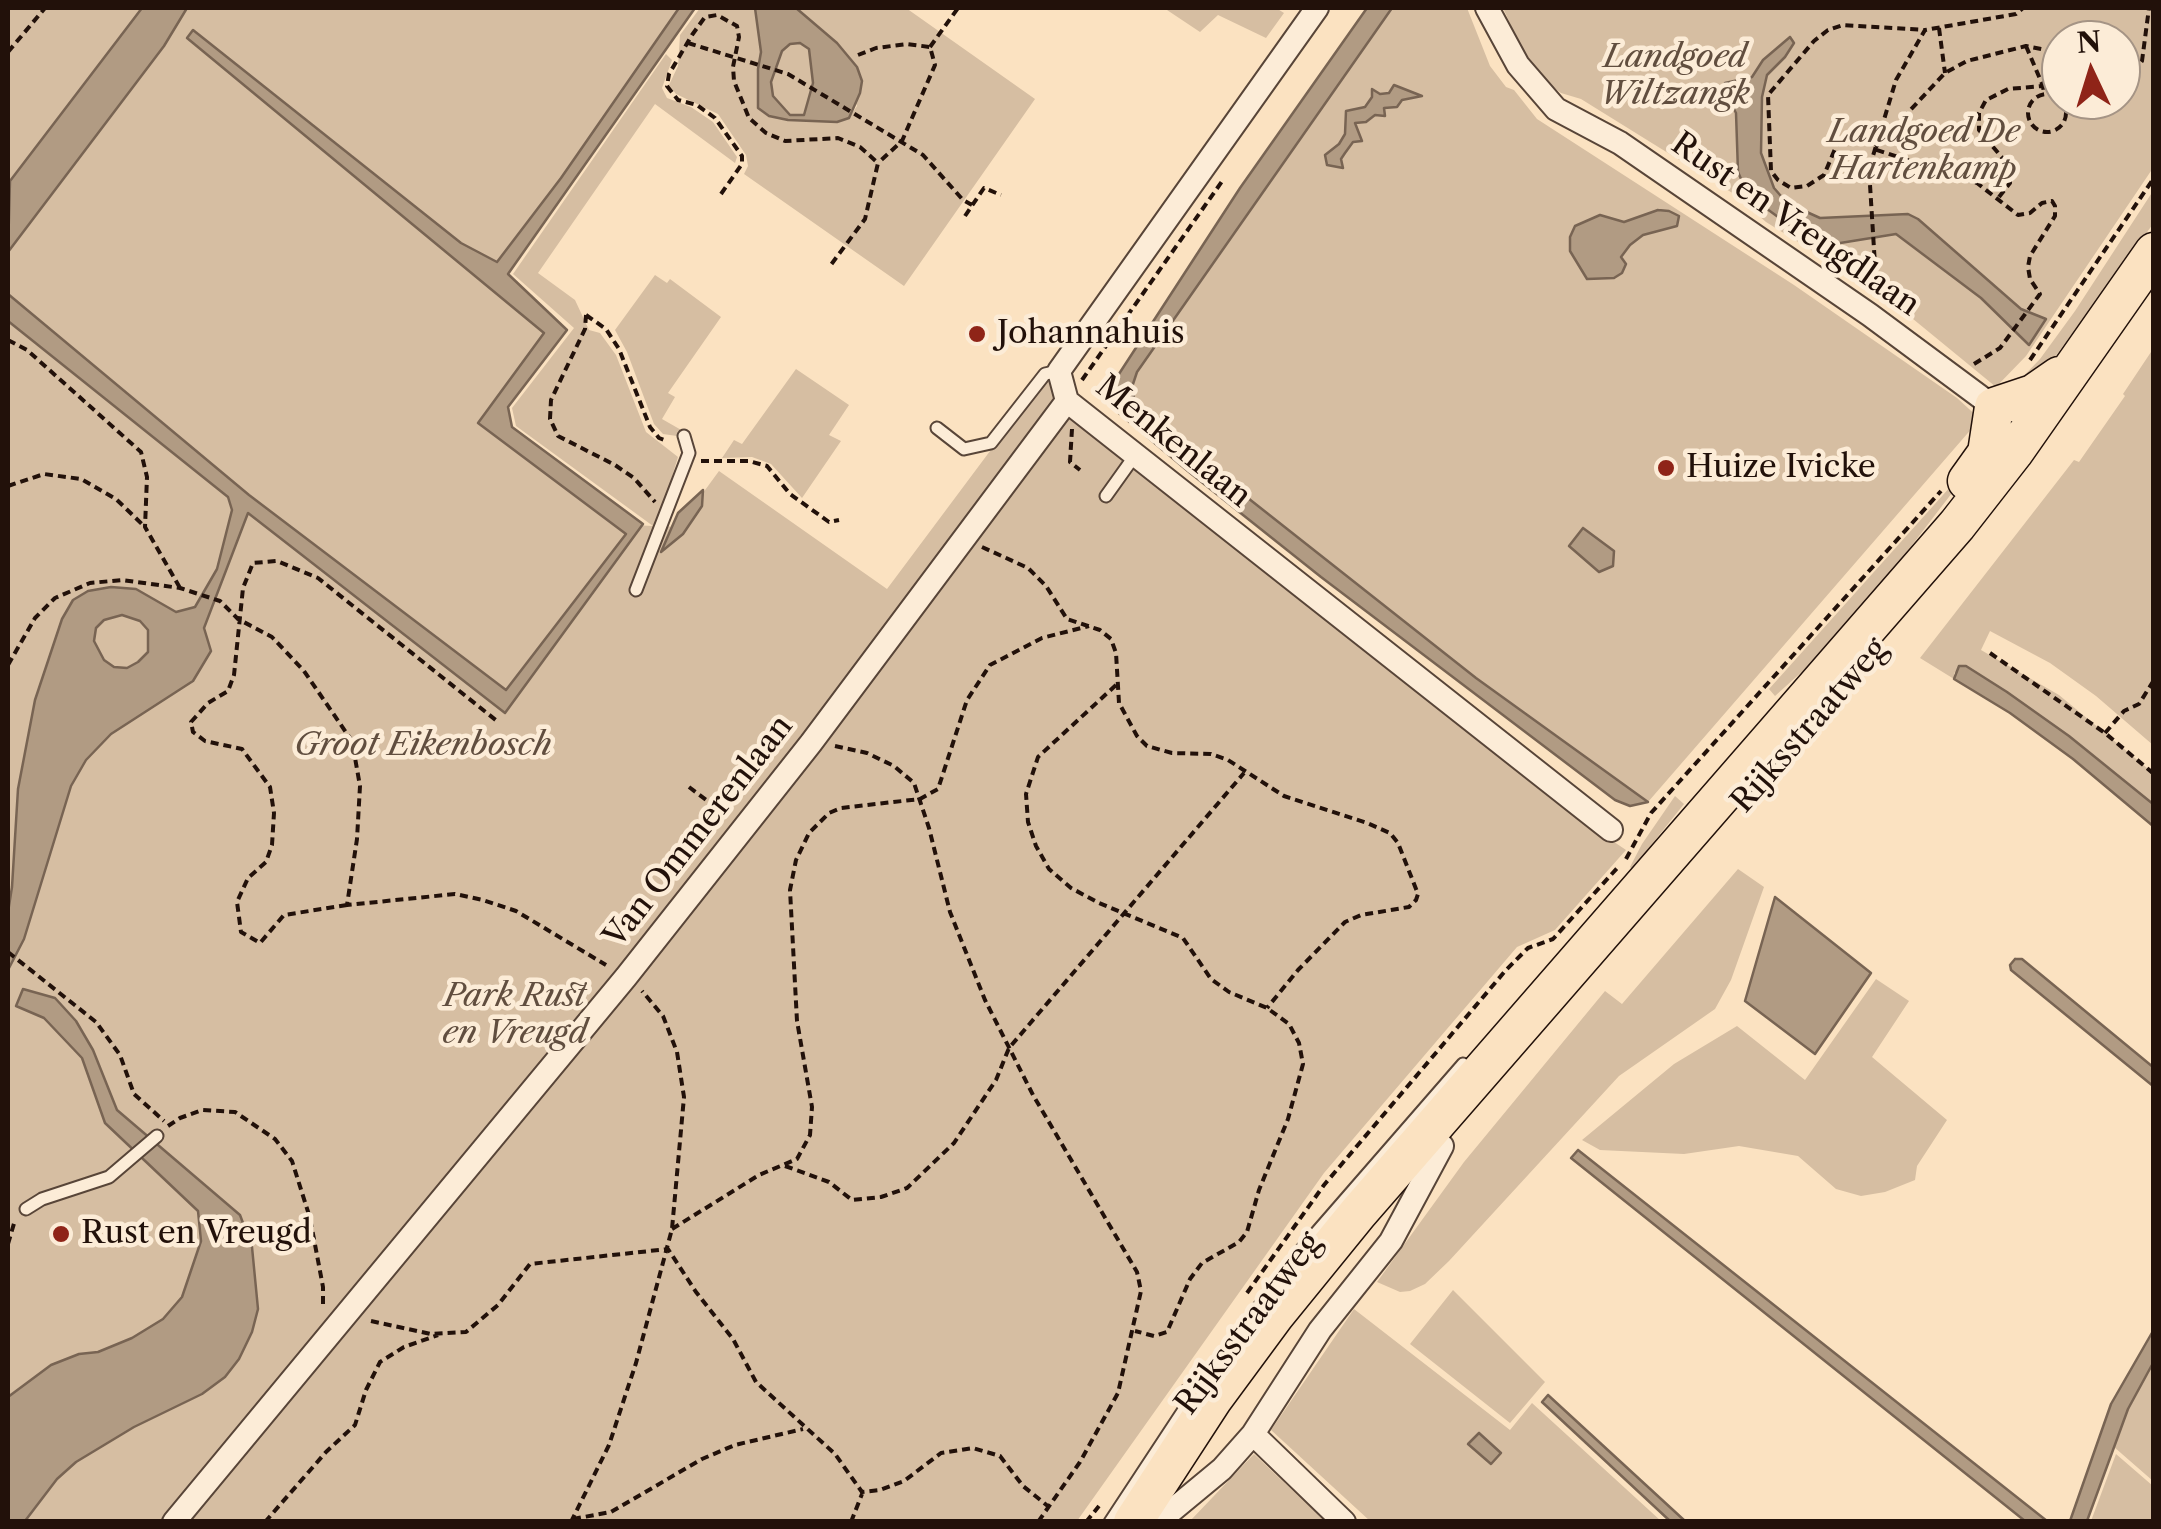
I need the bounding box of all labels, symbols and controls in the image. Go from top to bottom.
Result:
north arrow [2041,20,2141,120]
text: N [2076,24,2102,60]
park label: Landgoed Wiltzangk [1600,39,1750,114]
park label: Landgoed De Hartenkamp [1828,114,2020,189]
street label: Rust en Vreugdlaan [1664,125,1926,325]
place label: Johannahuis [997,315,1185,353]
marker: Johannahuis [966,323,988,345]
street label: Menkenlaan [1088,368,1258,516]
place label: Huize Ivicke [1686,449,1876,487]
marker: Huize Ivicke [1655,457,1677,479]
street label: Rijksstraatweg [1724,631,1896,821]
street label: Van Ommerenlaan [596,708,802,956]
park label: Groot Eikenbosch [294,727,552,765]
park label: Park Rust en Vreugd [442,978,588,1053]
place label: Rust en Vreugd [81,1215,312,1253]
marker: Rust en Vreugd [50,1223,72,1245]
street label: Rijksstraatweg [1168,1225,1330,1423]

